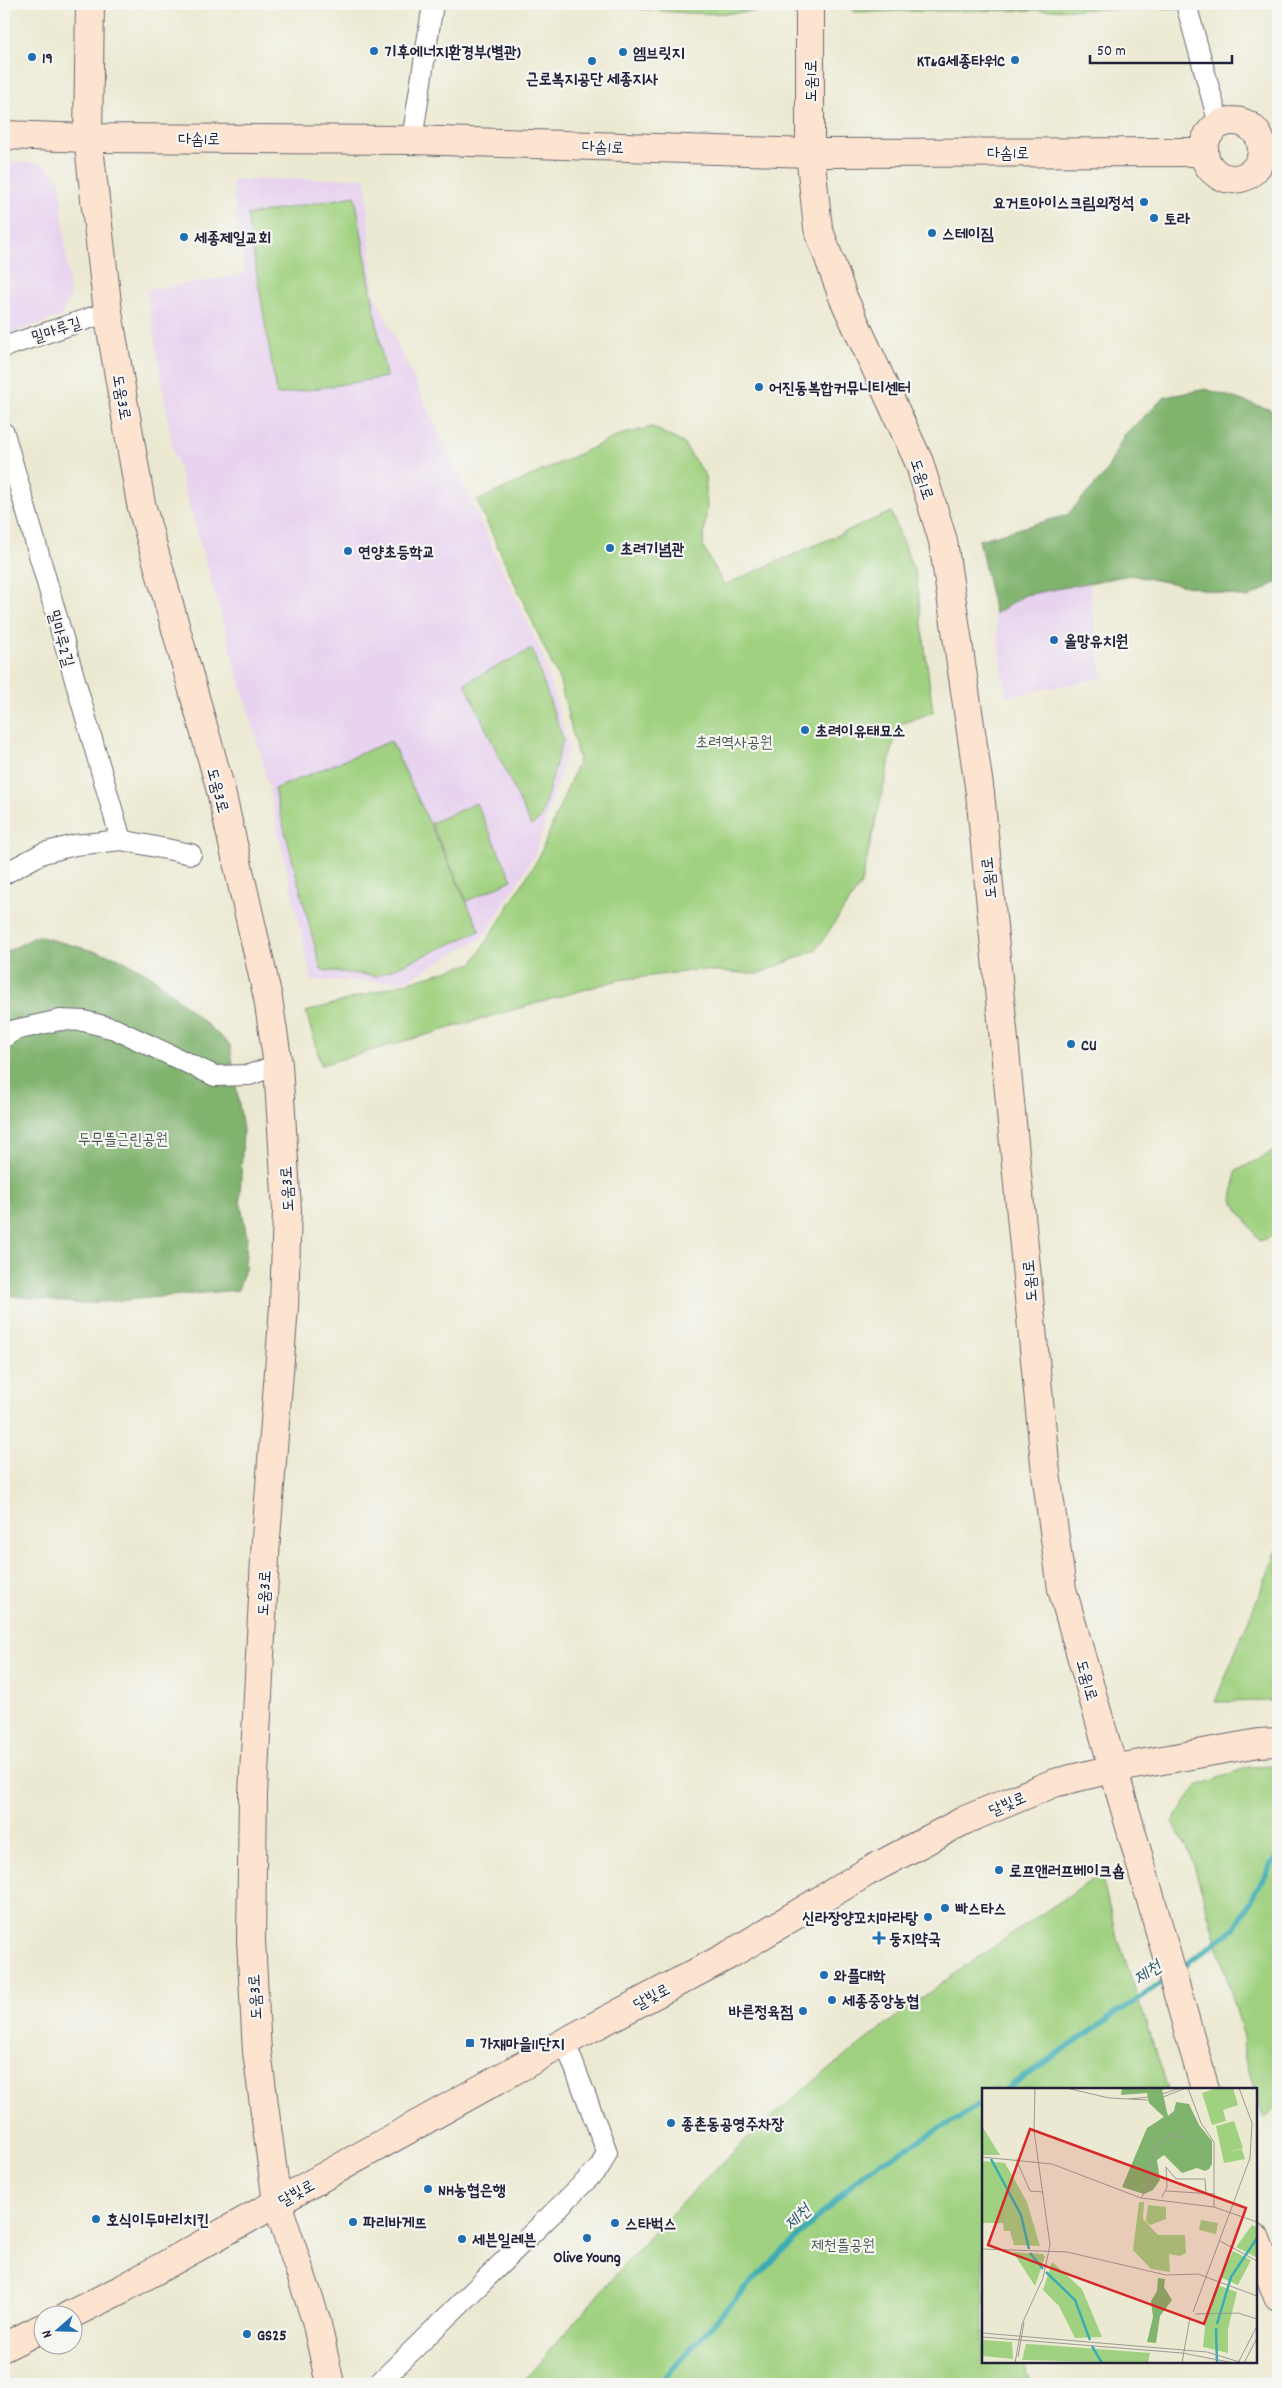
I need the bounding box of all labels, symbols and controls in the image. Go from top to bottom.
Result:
scale bar [1090,32,1232,64]
text: 50 m [1097,41,1126,63]
place label: 기후에너지환경부(별관) [384,42,521,65]
place label: 엠브릿지 [633,43,685,66]
marker: 기후에너지환경부(별관) [368,45,380,57]
marker: 엠브릿지 [617,46,629,58]
place label: 19 [42,48,53,71]
marker: 19 [26,51,38,63]
place label: KT&G세종타워C [917,51,1005,74]
marker: KT&G세종타워C [1009,54,1021,66]
marker: 근로복지공단 세종지사 [586,55,598,67]
street label: 도움1로 [801,60,824,102]
place label: 근로복지공단 세종지사 [526,69,658,92]
street label: 다솜1로 [178,129,220,152]
street label: 다솜1로 [581,136,624,161]
street label: 다솜1로 [987,143,1029,166]
place label: 요거트아이스크림의정석 [992,193,1134,216]
marker: 요거트아이스크림의정석 [1138,196,1150,208]
place label: 토라 [1164,209,1191,232]
marker: 토라 [1148,212,1160,224]
place label: 스테이짐 [942,224,994,247]
marker: 스테이짐 [926,227,938,239]
place label: 세종제일교회 [194,228,271,251]
marker: 세종제일교회 [178,231,190,243]
street label: 밀마루길 [29,312,85,350]
street label: 도움3로 [105,373,136,422]
place label: 어진동복합커뮤니티센터 [769,378,911,401]
marker: 어진동복합커뮤니티센터 [753,381,765,393]
street label: 도움1로 [903,456,938,503]
place label: 초려기념관 [620,539,685,562]
place label: 연양초등학교 [358,542,435,565]
marker: 초려기념관 [604,542,616,554]
marker: 연양초등학교 [342,545,354,557]
street label: 밀마루2길 [40,607,79,670]
place label: 올망유치원 [1064,631,1129,654]
marker: 올망유치원 [1048,634,1060,646]
place label: 초려이유태묘소 [815,721,905,744]
marker: 초려이유태묘소 [799,724,811,736]
park label: 초려역사공원 [695,732,773,755]
street label: 도움3로 [200,766,234,816]
street label: 도움1로 [977,856,1004,900]
place label: CU [1081,1035,1097,1058]
marker: CU [1065,1038,1077,1050]
park label: 두무뜰근린공원 [78,1129,168,1152]
street label: 도움3로 [276,1165,301,1212]
street label: 도움1로 [1018,1259,1045,1303]
street label: 도움3로 [253,1570,278,1617]
street label: 도움1로 [1069,1657,1102,1704]
street label: 달빛로 [986,1787,1030,1823]
place label: 로프앤러프베이크숍 [1009,1861,1125,1884]
marker: 로프앤러프베이크숍 [993,1864,1005,1876]
place label: 빠스타스 [955,1899,1007,1922]
marker: 빠스타스 [939,1902,951,1914]
place label: 신라장양꼬치마라탕 [802,1908,918,1931]
marker: 신라장양꼬치마라탕 [922,1911,934,1923]
place label: 둥지약국 [889,1929,941,1952]
marker: 둥지약국 [873,1932,885,1944]
water label: 제천 [1129,1955,1169,1993]
place label: 와플대학 [833,1966,886,1989]
marker: 와플대학 [818,1969,830,1981]
street label: 도움3로 [244,1973,269,2020]
street label: 달빛로 [630,1979,675,2017]
place label: 세종중앙농협 [842,1991,919,2014]
marker: 세종중앙농협 [826,1994,838,2006]
place label: 바른정육점 [729,2002,793,2025]
marker: 바른정육점 [797,2005,809,2017]
place label: 가재마을11단지 [480,2034,564,2057]
marker: 가재마을11단지 [464,2037,476,2049]
inset map [982,2088,1257,2363]
place label: 종촌동공영주차장 [681,2114,784,2137]
marker: 종촌동공영주차장 [665,2117,677,2129]
street label: 달빛로 [275,2175,320,2214]
place label: NH농협은행 [438,2180,506,2203]
marker: NH농협은행 [422,2183,434,2195]
water label: 제천 [780,2199,819,2238]
place label: 호식이두마리치킨 [106,2210,209,2233]
marker: 호식이두마리치킨 [90,2213,102,2225]
place label: 파리바게뜨 [363,2213,427,2236]
place label: 스타벅스 [625,2214,677,2237]
marker: 파리바게뜨 [347,2216,359,2228]
marker: 스타벅스 [609,2217,621,2229]
place label: 세븐일레븐 [472,2230,537,2253]
marker: Olive Young [581,2232,593,2244]
marker: 세븐일레븐 [456,2233,468,2245]
park label: 제천뜰공원 [811,2235,875,2258]
place label: Olive Young [553,2247,621,2270]
north arrow [32,2306,82,2356]
place label: GS25 [257,2325,287,2348]
text: N [37,2327,58,2340]
marker: GS25 [241,2328,253,2340]

